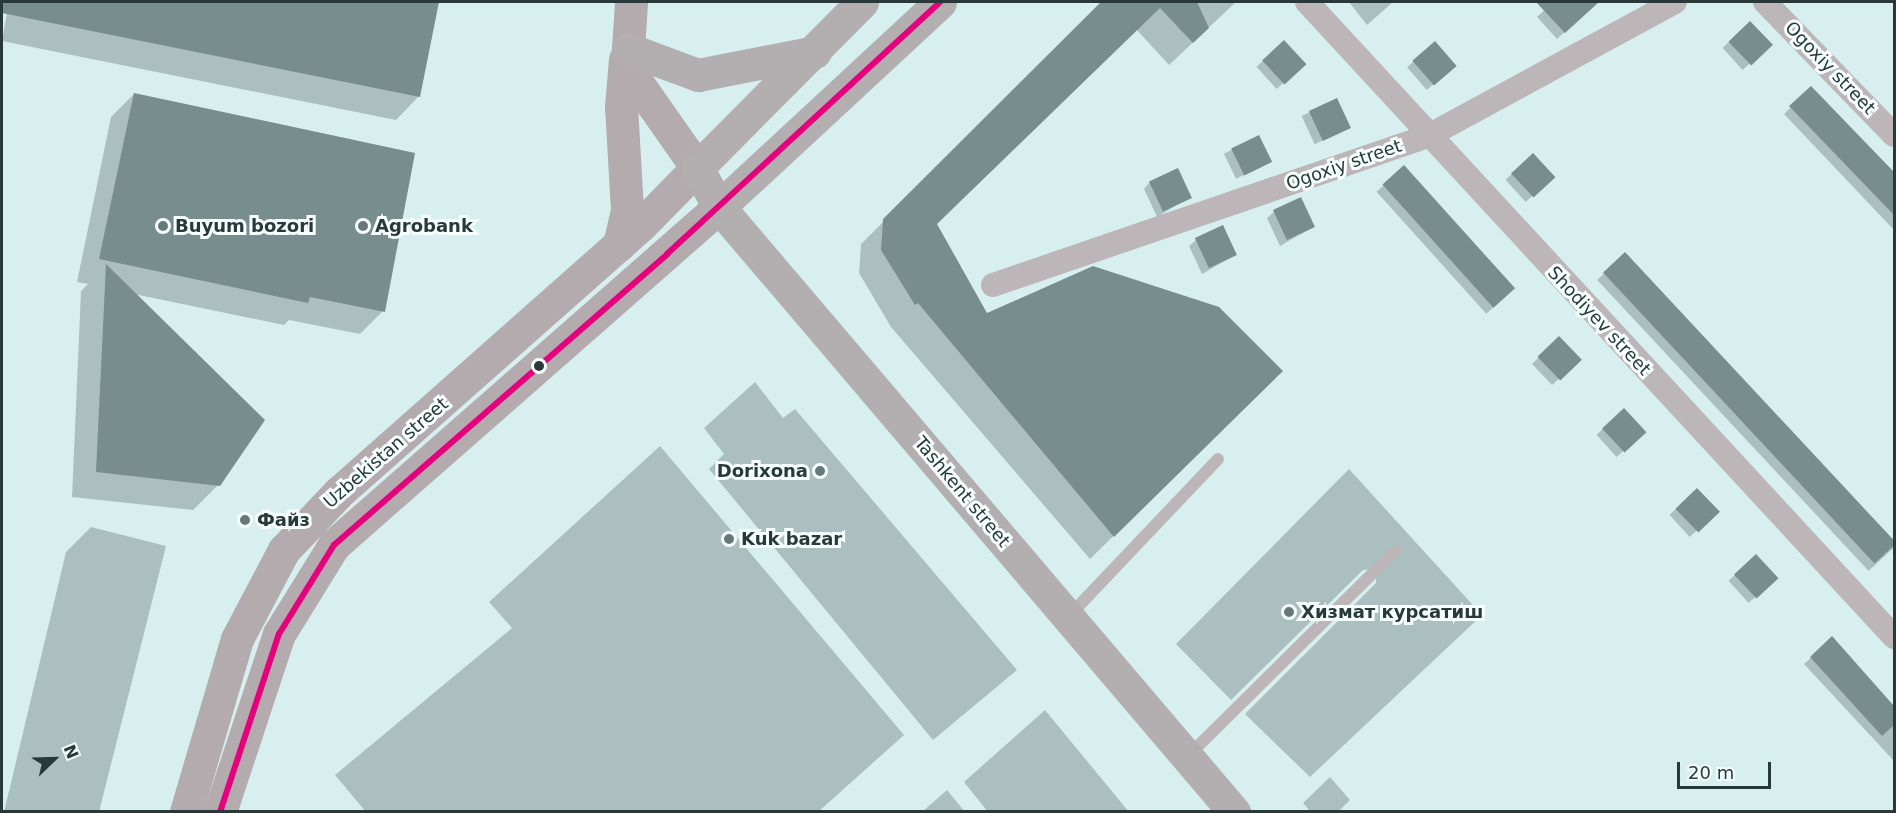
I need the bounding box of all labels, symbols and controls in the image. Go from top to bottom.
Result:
street label: Ogoxiy street [1780,17,1880,119]
street label: Ogoxiy street [1283,135,1405,195]
place label: Buyum bozori [175,215,314,237]
place label: Agrobank [375,215,473,237]
marker: Buyum bozori [156,219,170,233]
marker: Agrobank [356,219,370,233]
street label: Shodiyev street [1543,262,1655,380]
unlabelled marker [533,360,545,372]
street label: Uzbekistan street [319,393,453,513]
street label: Tashkent street [910,432,1014,552]
place label: Dorixona [717,460,808,482]
marker: Dorixona [813,464,827,478]
place label: Файз [257,509,310,531]
marker: Файз [238,513,252,527]
place label: Kuk bazar [741,528,842,550]
marker: Kuk bazar [722,532,736,546]
place label: Хизмат курсатиш [1301,601,1483,623]
marker: Хизмат курсатиш [1282,605,1296,619]
north arrow [24,729,84,789]
text: N [60,742,82,762]
scale bar [1680,750,1774,788]
text: 20 m [1688,762,1734,783]

